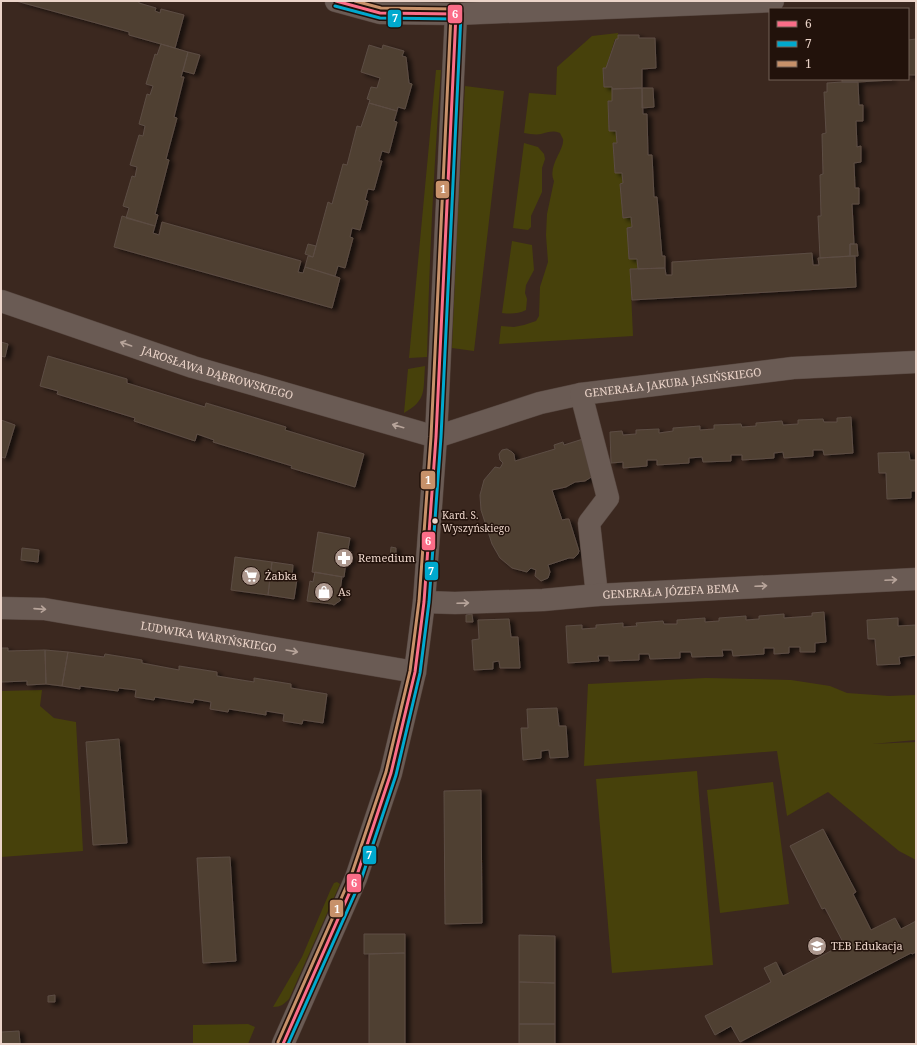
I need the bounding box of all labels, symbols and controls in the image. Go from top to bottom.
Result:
line badge: 6 [447,4,463,24]
text: 6 [452,6,458,21]
legend [769,8,909,80]
line badge: 7 [387,9,402,28]
text: 7 [392,10,398,25]
text: 6 [805,15,812,32]
text: 7 [805,35,812,52]
text: 1 [805,55,812,72]
line badge: 1 [435,180,450,199]
text: 1 [440,181,446,196]
one-way arrow [120,340,133,347]
street label: JAROSŁAWA DĄBROWSKIEGO [139,342,295,403]
street label: GENERAŁA JAKUBA JASIŃSKIEGO [584,364,762,401]
one-way arrow [392,422,405,429]
line badge: 1 [420,470,436,490]
text: 1 [425,472,431,487]
place label: Kard. S. Wyszyńskiego [442,508,510,535]
marker: Kard. S. Wyszyńskiego [430,516,440,526]
line badge: 6 [421,531,436,551]
text: 6 [425,533,431,548]
pharmacy icon: Remedium [333,547,355,569]
place label: Remedium [358,550,416,565]
line badge: 7 [424,561,439,581]
text: 7 [428,563,434,578]
supermarket icon: Żabka [240,565,262,587]
place label: Żabka [265,568,297,583]
one-way arrow [884,576,897,584]
street label: GENERAŁA JÓZEFA BEMA [602,580,739,602]
shop icon: As [313,581,335,603]
one-way arrow [754,583,767,590]
place label: As [338,584,351,599]
one-way arrow [456,599,469,606]
one-way arrow [33,605,46,612]
street label: LUDWIKA WARYŃSKIEGO [140,618,278,655]
one-way arrow [286,647,299,655]
line badge: 7 [362,845,377,865]
text: 7 [366,847,372,862]
line badge: 6 [346,873,362,893]
text: 6 [351,875,357,890]
line badge: 1 [329,899,344,918]
text: 1 [334,901,340,916]
school or university icon: TEB Edukacja [806,935,828,957]
place label: TEB Edukacja [831,938,903,953]

